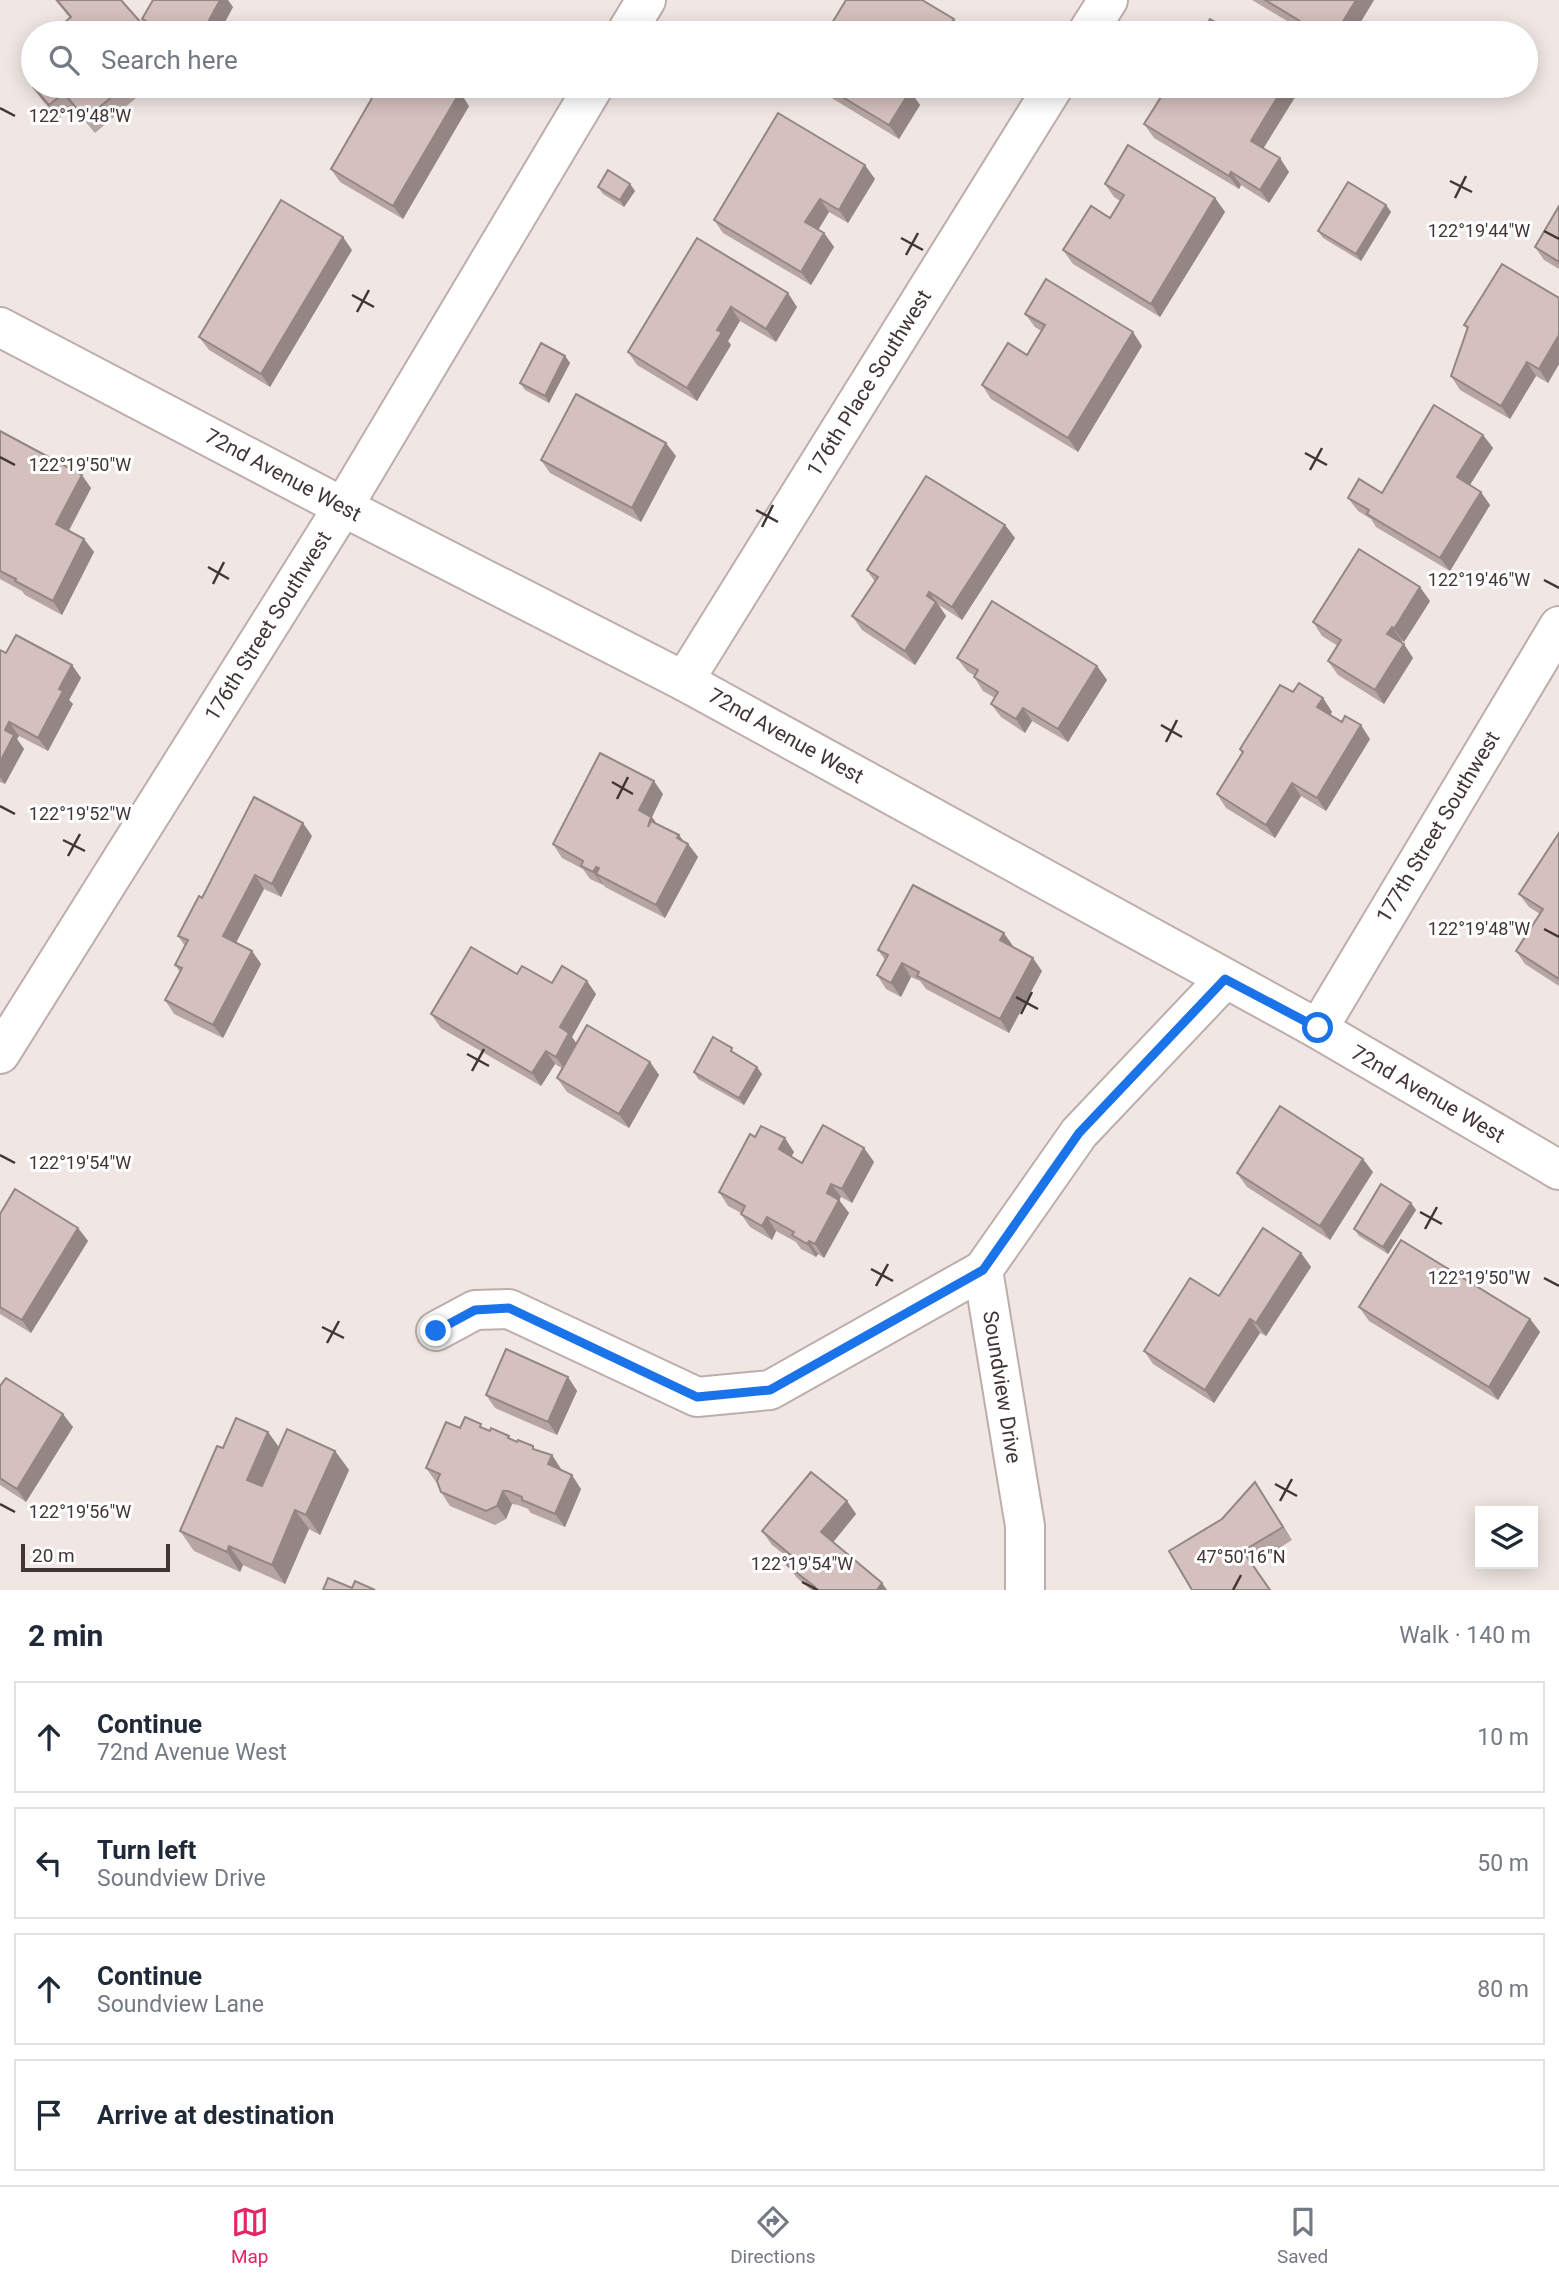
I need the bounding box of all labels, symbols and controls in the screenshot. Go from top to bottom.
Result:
search box [21,21,1538,98]
icon: search [45,41,83,79]
text: Search here [101,45,238,75]
text: 122°19'48"W [29,105,131,126]
text: 122°19'44"W [1428,220,1530,241]
street label: 176th Place Southwest [802,285,936,481]
street label: 72nd Avenue West [201,424,365,526]
text: 122°19'50"W [29,454,131,475]
street label: 176th Street Southwest [200,527,336,725]
text: 122°19'46"W [1428,569,1530,590]
street label: 72nd Avenue West [704,683,868,789]
street label: 177th Street Southwest [1371,727,1505,927]
text: 122°19'52"W [29,803,131,824]
text: 122°19'48"W [1428,918,1530,939]
route start [1302,1012,1333,1043]
street label: 72nd Avenue West [1347,1040,1509,1148]
text: 122°19'54"W [29,1152,131,1173]
text: 122°19'50"W [1428,1267,1530,1288]
street label: Soundview Drive [978,1309,1026,1465]
route end [420,1315,451,1346]
text: 122°19'56"W [29,1501,131,1522]
map controls [1475,1506,1538,1569]
button: layers [1475,1506,1538,1569]
scale bar [21,1541,170,1573]
text: 20 m [32,1544,75,1567]
text: 47°50'16"N [1196,1546,1286,1567]
text: 122°19'54"W [751,1553,853,1574]
text: 2 min [28,1618,103,1653]
text: Walk · 140 m [1399,1622,1531,1649]
text: Continue [97,1709,202,1739]
icon: ahead [30,1718,68,1756]
text: 10 m [1477,1724,1529,1751]
text: 72nd Avenue West [97,1739,287,1766]
text: Turn left [97,1835,196,1865]
icon: left [30,1844,68,1882]
text: 50 m [1477,1850,1529,1877]
text: Soundview Drive [97,1865,266,1892]
text: Continue [97,1961,202,1991]
icon: ahead [30,1970,68,2008]
text: 80 m [1477,1976,1529,2003]
text: Soundview Lane [97,1991,264,2018]
icon: arrive [30,2096,68,2134]
text: Arrive at destination [97,2100,334,2130]
tab: Map [231,2203,269,2268]
tab: Directions [730,2203,815,2268]
tab: Saved [1277,2203,1328,2268]

